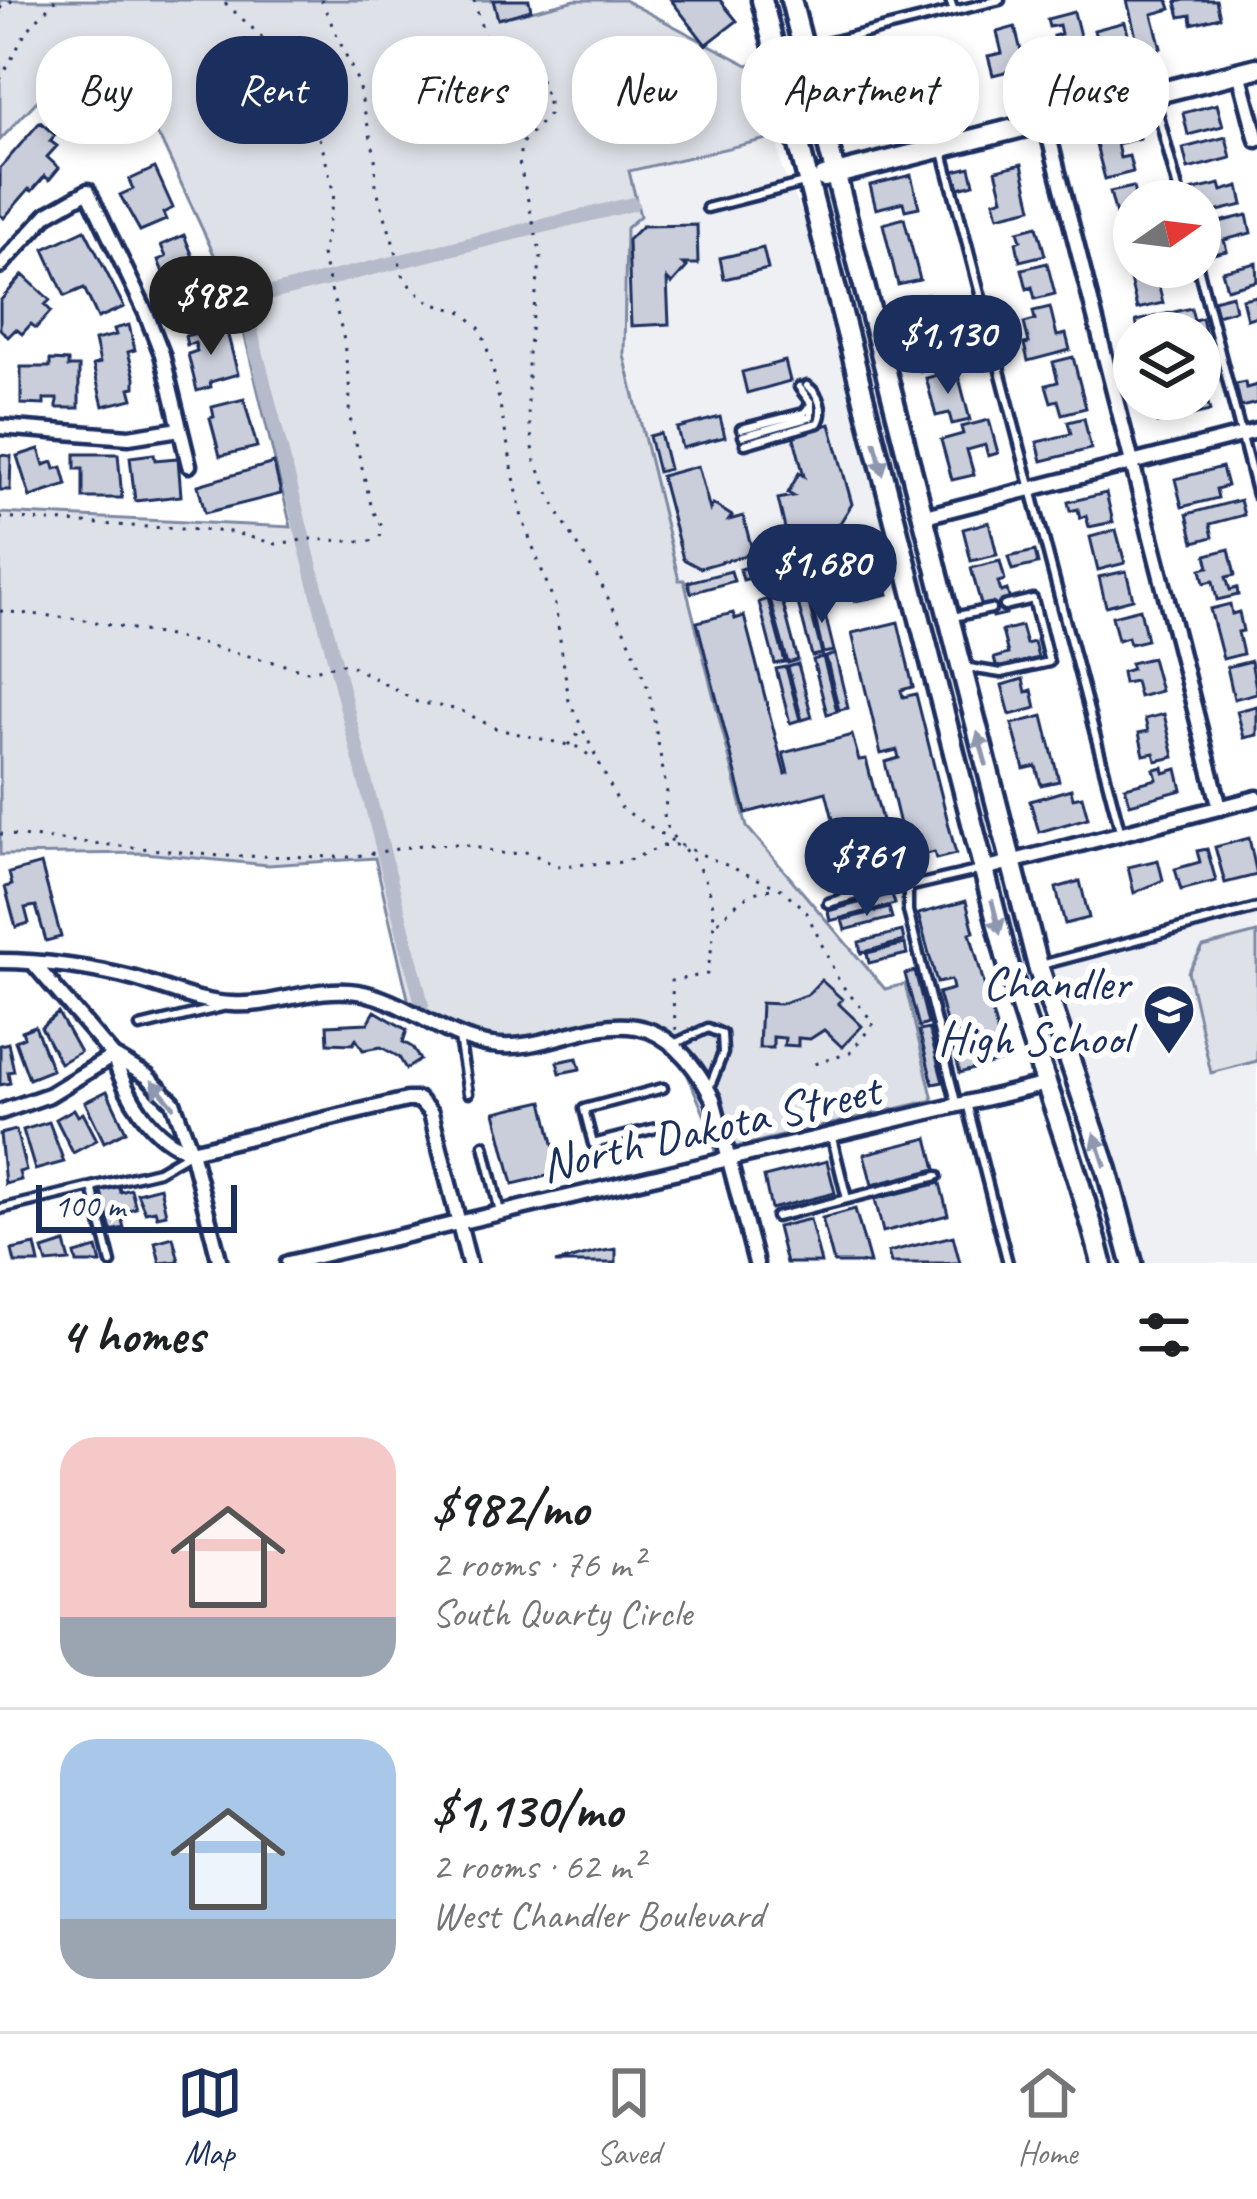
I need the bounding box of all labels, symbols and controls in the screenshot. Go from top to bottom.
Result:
chip: Buy [36,36,172,144]
chip: Rent [196,36,348,144]
chip: Filters [372,36,548,144]
chip: New [572,36,717,144]
chip: Apartment [741,36,979,144]
chip: House [1003,36,1169,144]
north arrow [1113,180,1221,288]
map controls [1113,180,1221,420]
pin: $982 [140,256,282,358]
text: $982 [176,270,246,319]
pin: $1,130 [850,295,1046,397]
text: $1,130 [900,309,996,358]
button: layers [1113,312,1221,420]
one-way arrow [870,440,889,477]
pin: $1,680 [724,524,920,626]
text: $1,680 [774,538,870,587]
one-way arrow [971,730,990,767]
pin: $761 [796,817,938,919]
text: $761 [832,831,902,880]
one-way arrow [987,899,1006,936]
place label: Chandler High School [938,953,1138,1068]
school or university icon: Chandler High School [1141,982,1197,1056]
street label: North Dakota Street [535,1058,889,1195]
one-way arrow [150,1080,176,1110]
one-way arrow [1090,1131,1109,1168]
scale bar [36,1179,237,1232]
text: 100 m [54,1185,125,1227]
icon: filters [1131,1302,1197,1368]
text: 4 homes [60,1303,204,1367]
text: $982/mo [432,1476,589,1540]
icon: home [156,1485,300,1629]
text: 2 rooms · 76 m² [432,1540,643,1589]
text: South Quarty Circle [432,1589,692,1638]
text: $1,130/mo [432,1778,622,1842]
icon: home [156,1787,300,1931]
text: 2 rooms · 62 m² [432,1842,643,1891]
text: West Chandler Boulevard [432,1891,764,1940]
tab: Map [177,2060,243,2174]
tab: Saved [596,2060,662,2174]
tab: Home [1015,2060,1081,2174]

